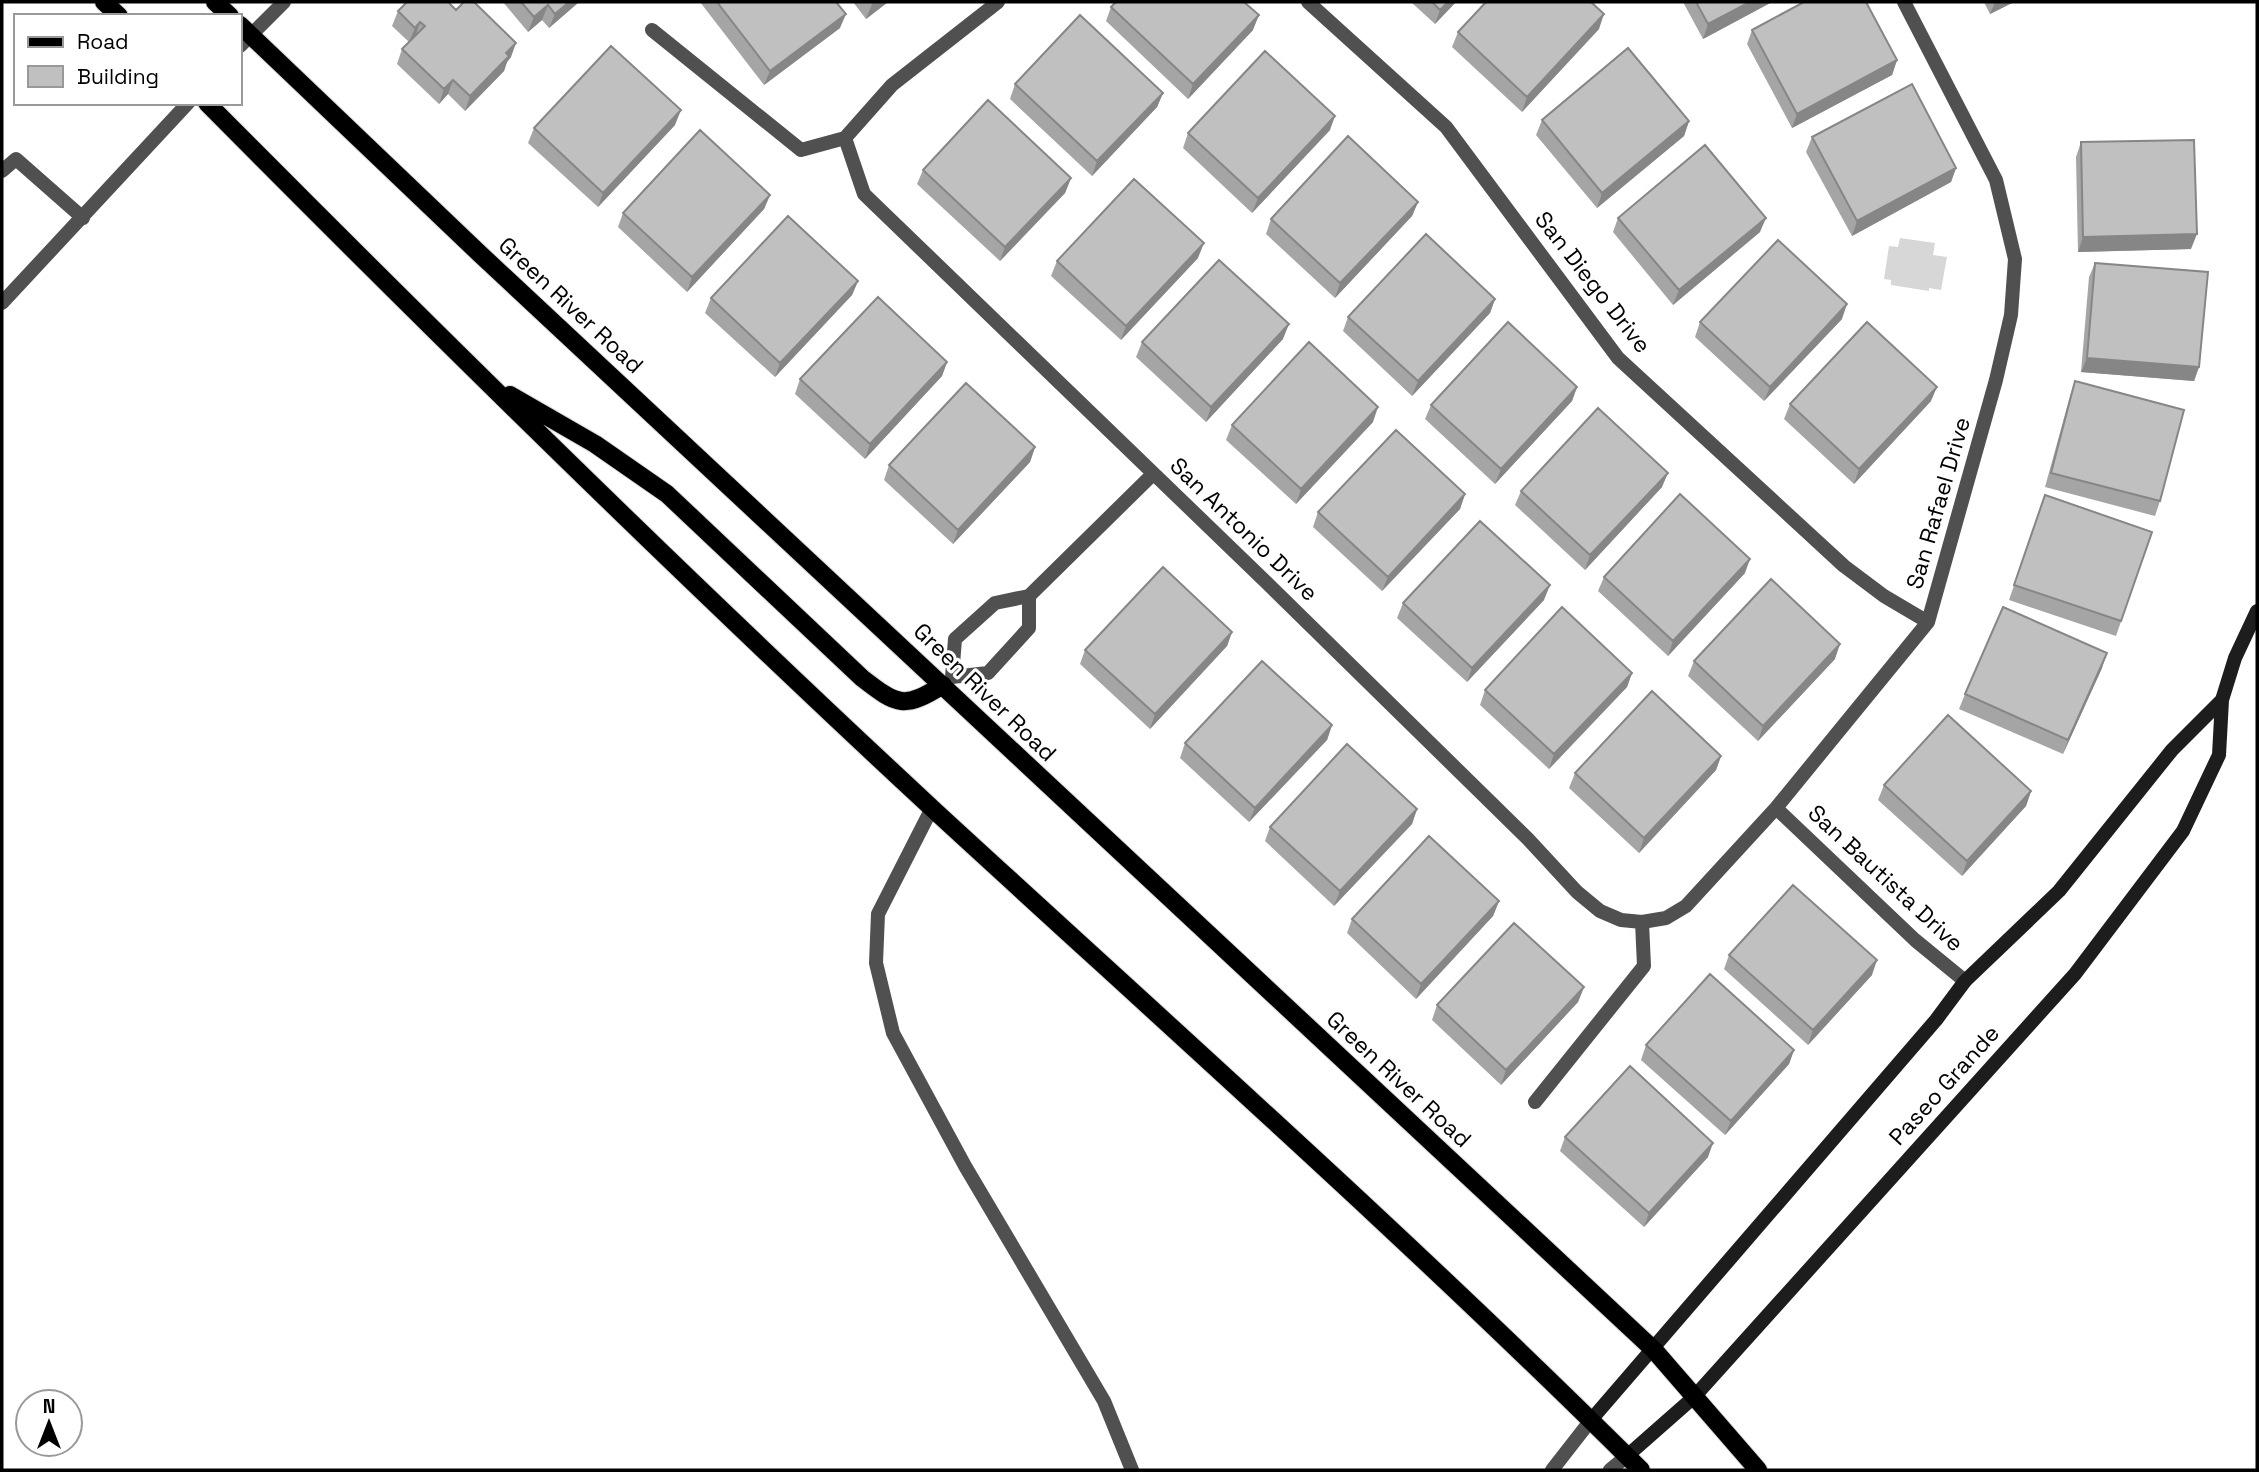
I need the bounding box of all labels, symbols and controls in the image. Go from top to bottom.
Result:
legend [14,14,242,105]
text: Road [77,28,129,55]
text: Building [77,63,159,90]
street label: San Diego Drive [1528,205,1658,359]
street label: Green River Road [492,230,650,380]
street label: San Rafael Drive [1899,414,1977,592]
street label: San Antonio Drive [1164,451,1324,607]
street label: Green River Road [907,616,1063,768]
street label: San Bautista Drive [1802,798,1970,958]
street label: Green River Road [1320,1004,1478,1154]
street label: Paseo Grande [1882,1019,2006,1151]
north arrow [14,1388,84,1458]
text: N [43,1394,55,1419]

